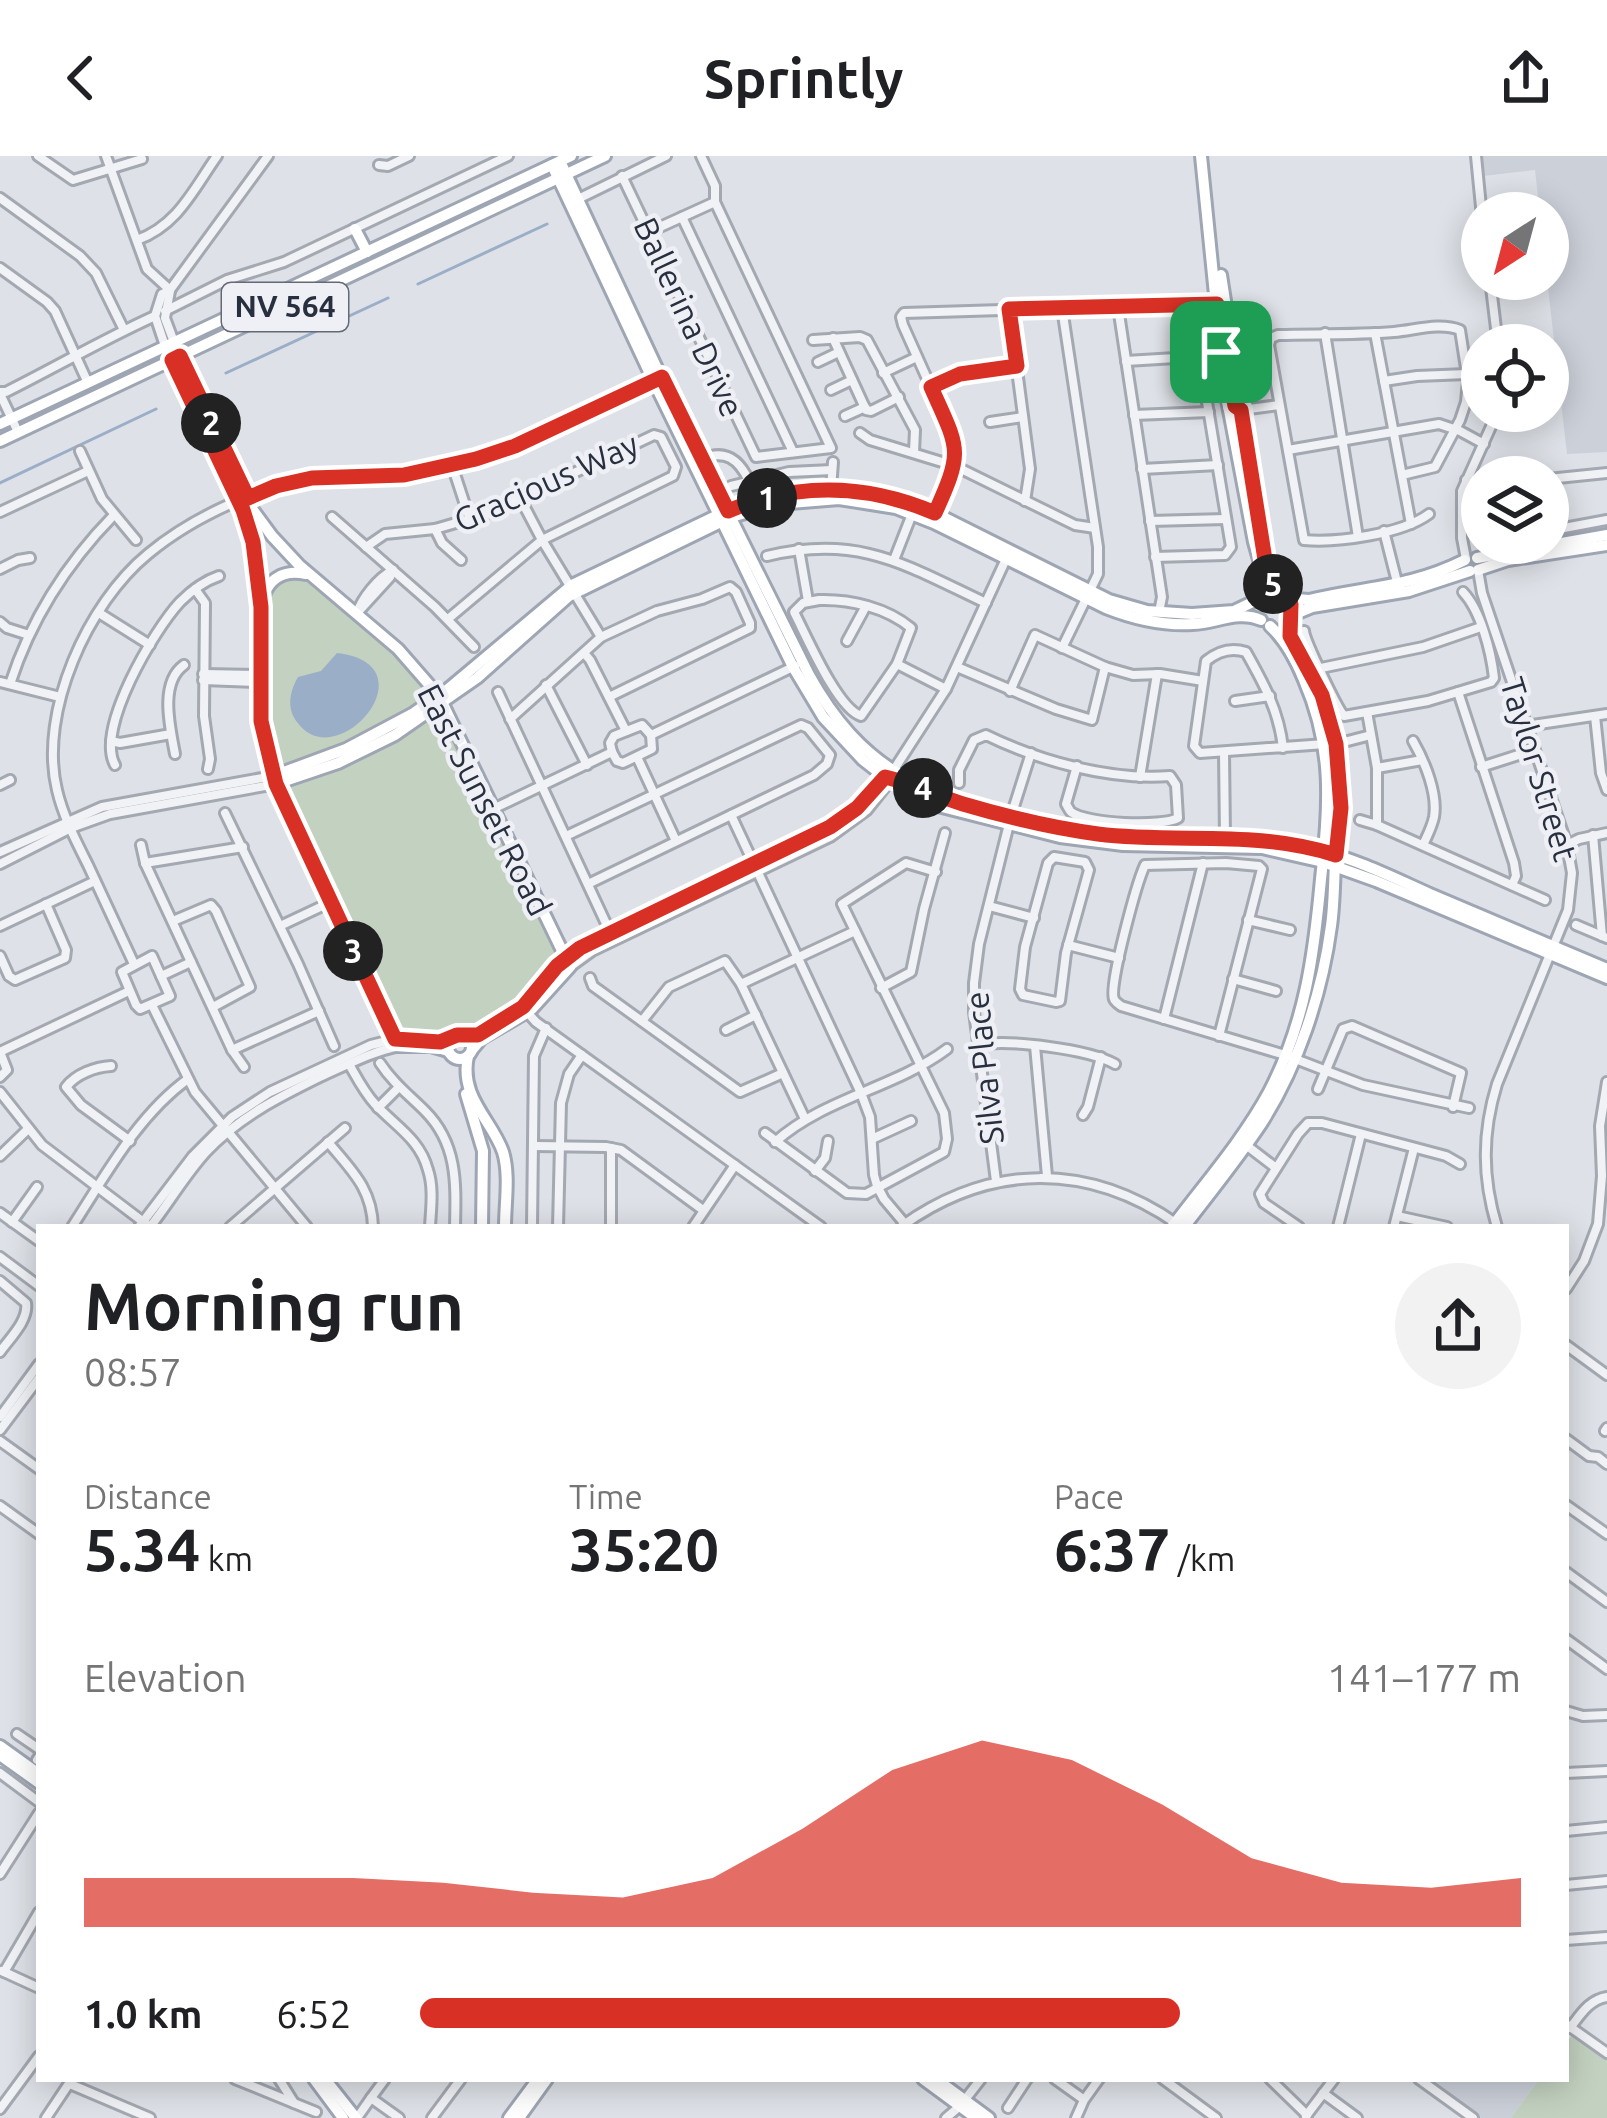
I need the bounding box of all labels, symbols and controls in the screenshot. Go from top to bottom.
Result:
icon: back [48,45,114,111]
icon: share [1493,45,1559,111]
text: Sprintly [704,48,903,108]
north arrow [1461,192,1569,300]
map controls [1461,192,1569,564]
street label: Ballerina Drive [627,211,752,422]
road number: NV 564 [222,283,348,331]
pin [1170,301,1272,403]
icon: arrive [1188,319,1254,385]
button: locate [1461,324,1569,432]
pin: 2 [181,393,241,453]
text: 2 [202,404,220,441]
street label: Gracious Way [448,424,644,539]
button: layers [1461,456,1569,564]
pin: 1 [737,468,797,528]
text: 1 [758,479,776,516]
pin: 5 [1243,554,1303,614]
text: 5 [1264,565,1282,602]
street label: Taylor Street [1494,673,1585,865]
street label: East Sunset Road [411,678,560,922]
pin: 4 [893,758,953,818]
text: 4 [914,769,932,806]
pin: 3 [323,921,383,981]
text: 3 [344,932,362,969]
street label: Silva Place [957,990,1010,1146]
button: share [1395,1263,1521,1389]
text: Morning run [84,1268,464,1342]
text: 08:57 [84,1350,182,1393]
text: Distance [84,1478,212,1515]
text: Time [569,1478,643,1515]
text: Pace [1054,1478,1124,1515]
text: 5.34 [84,1515,200,1582]
text: 35:20 [569,1515,719,1582]
text: 6:37 [1054,1515,1170,1582]
text: km [200,1540,253,1577]
text: /km [1170,1540,1235,1577]
text: Elevation [84,1656,247,1699]
text: 141–177 m [1327,1656,1521,1699]
text: 1.0 km [84,1992,202,2035]
text: 6:52 [276,1992,352,2035]

